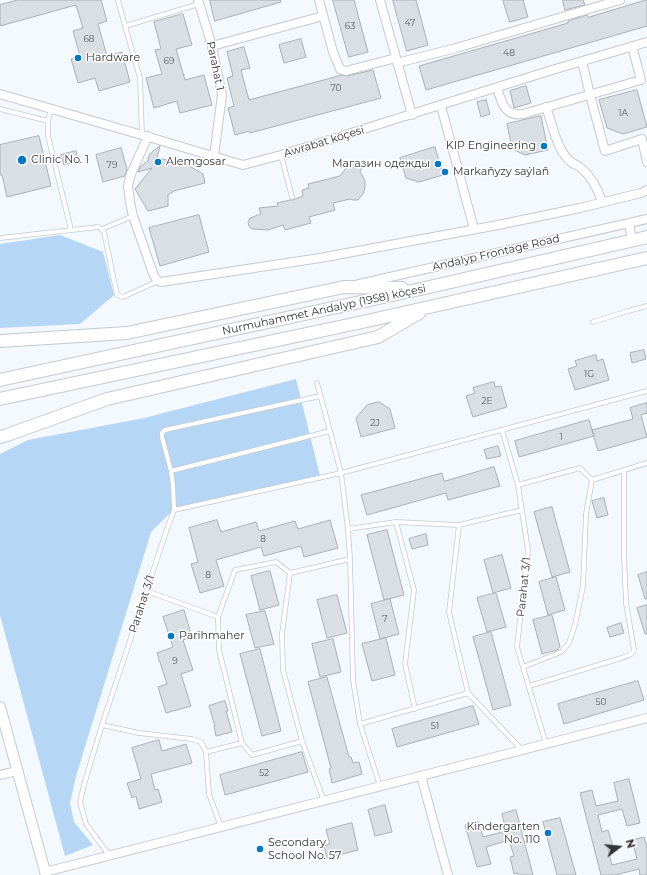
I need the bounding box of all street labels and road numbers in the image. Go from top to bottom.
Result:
street label: Parahat 1 [203,40,227,92]
street label: Awrabat köçesi [282,124,366,160]
street label: Andalyp Frontage Road [431,232,561,274]
street label: Nurmuhammet Andalyp (1958) köçesi [221,282,427,338]
street label: Parahat 3/1 [514,556,534,618]
street label: Parahat 3/1 [126,573,158,635]

